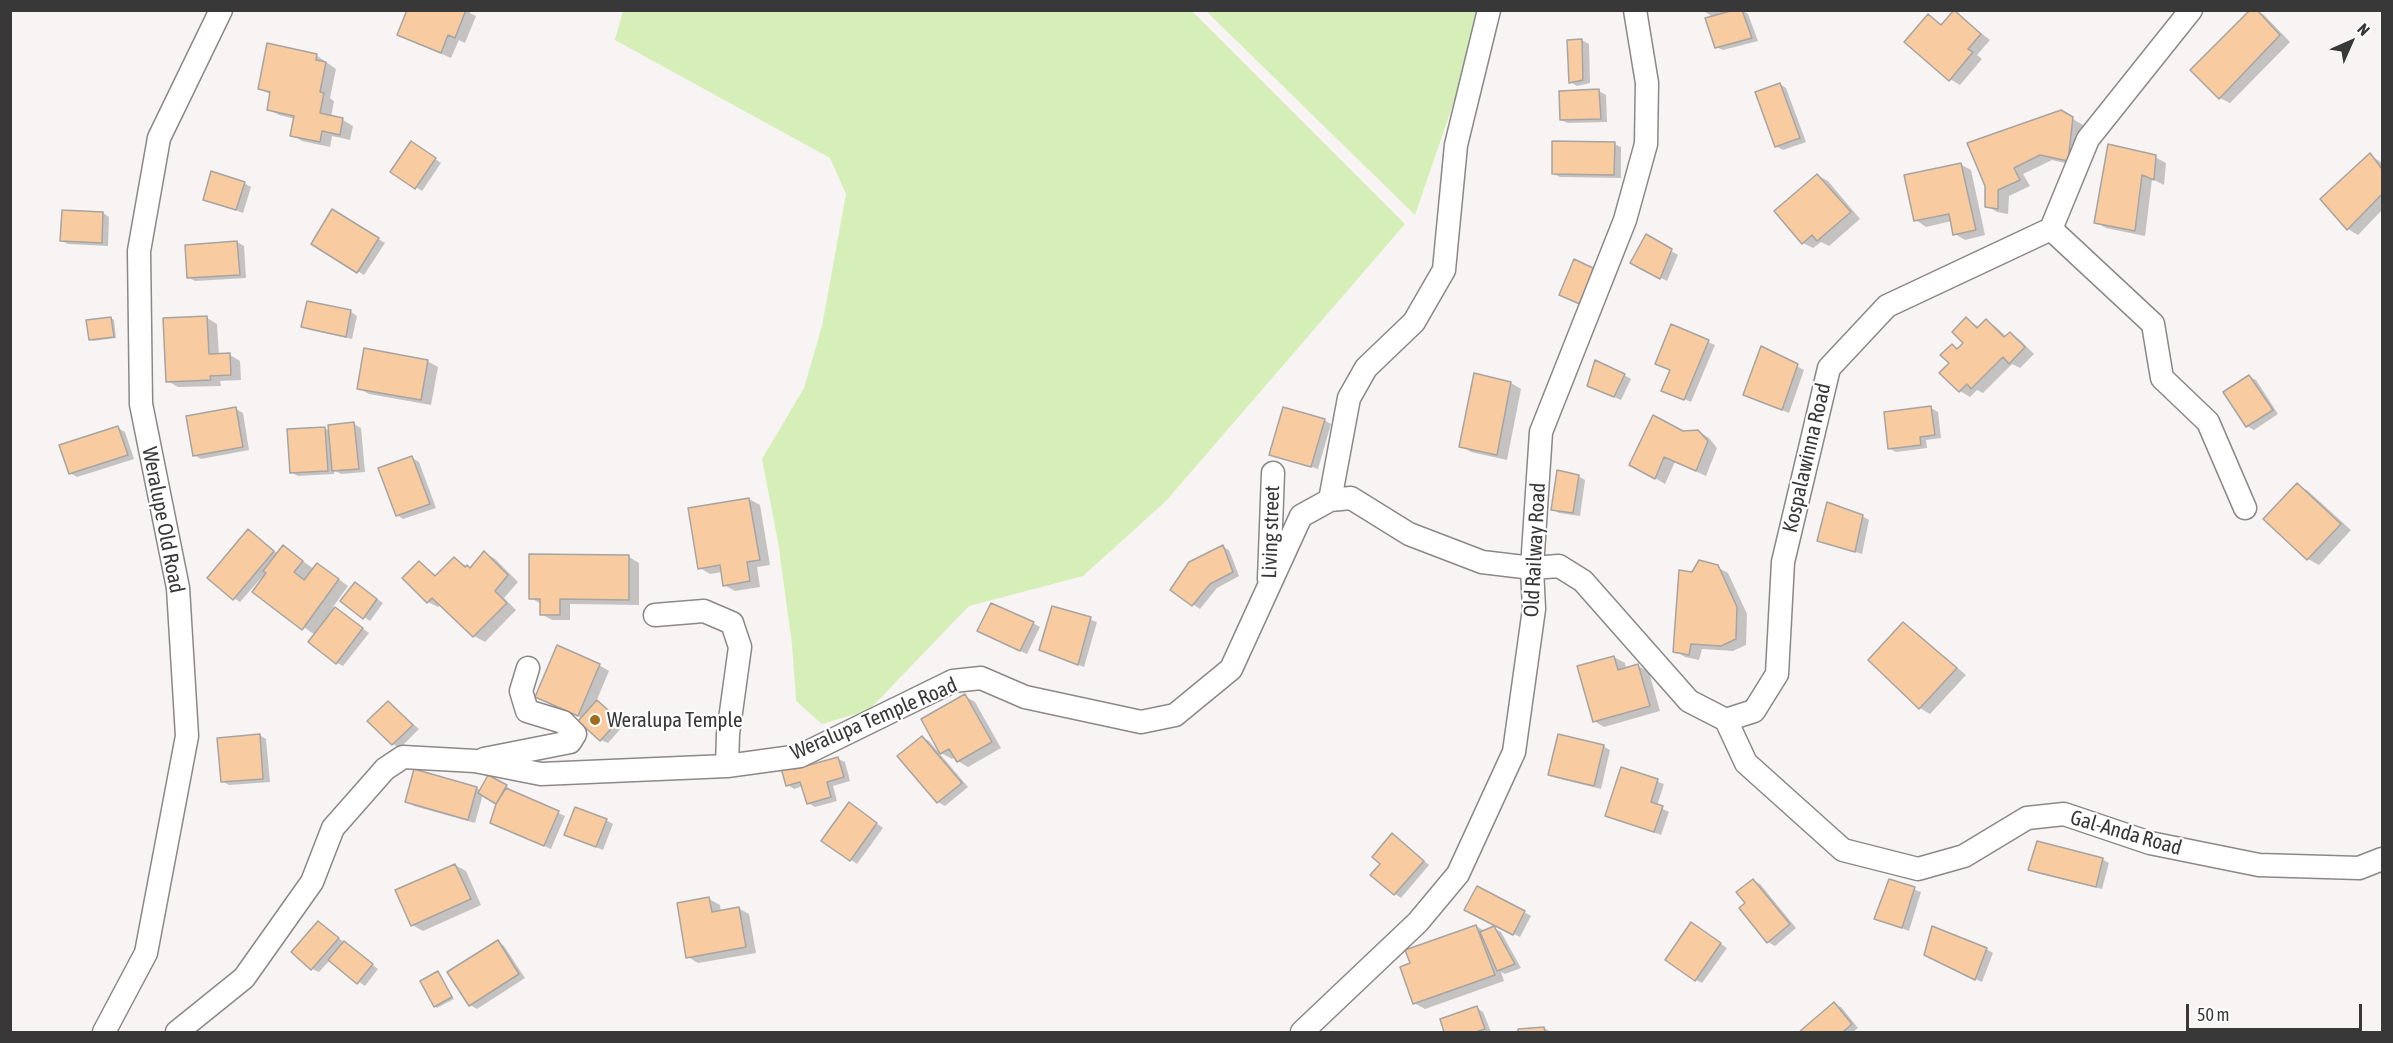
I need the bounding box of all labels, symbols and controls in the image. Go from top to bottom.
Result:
north arrow [2321,12,2381,72]
text: N [2354,20,2373,39]
street label: Kospalawinna Road [1778,381,1836,535]
street label: Weralupe Old Road [136,445,190,595]
street label: Old Railway Road [1519,482,1551,618]
street label: Living street [1257,485,1285,579]
street label: Weralupa Temple Road [787,673,961,765]
place label: Weralupa Temple [607,707,742,733]
marker: Weralupa Temple [588,713,602,727]
street label: Gal-Anda Road [2067,805,2185,861]
scale bar [2189,992,2364,1030]
text: 50 m [2197,1004,2229,1025]

